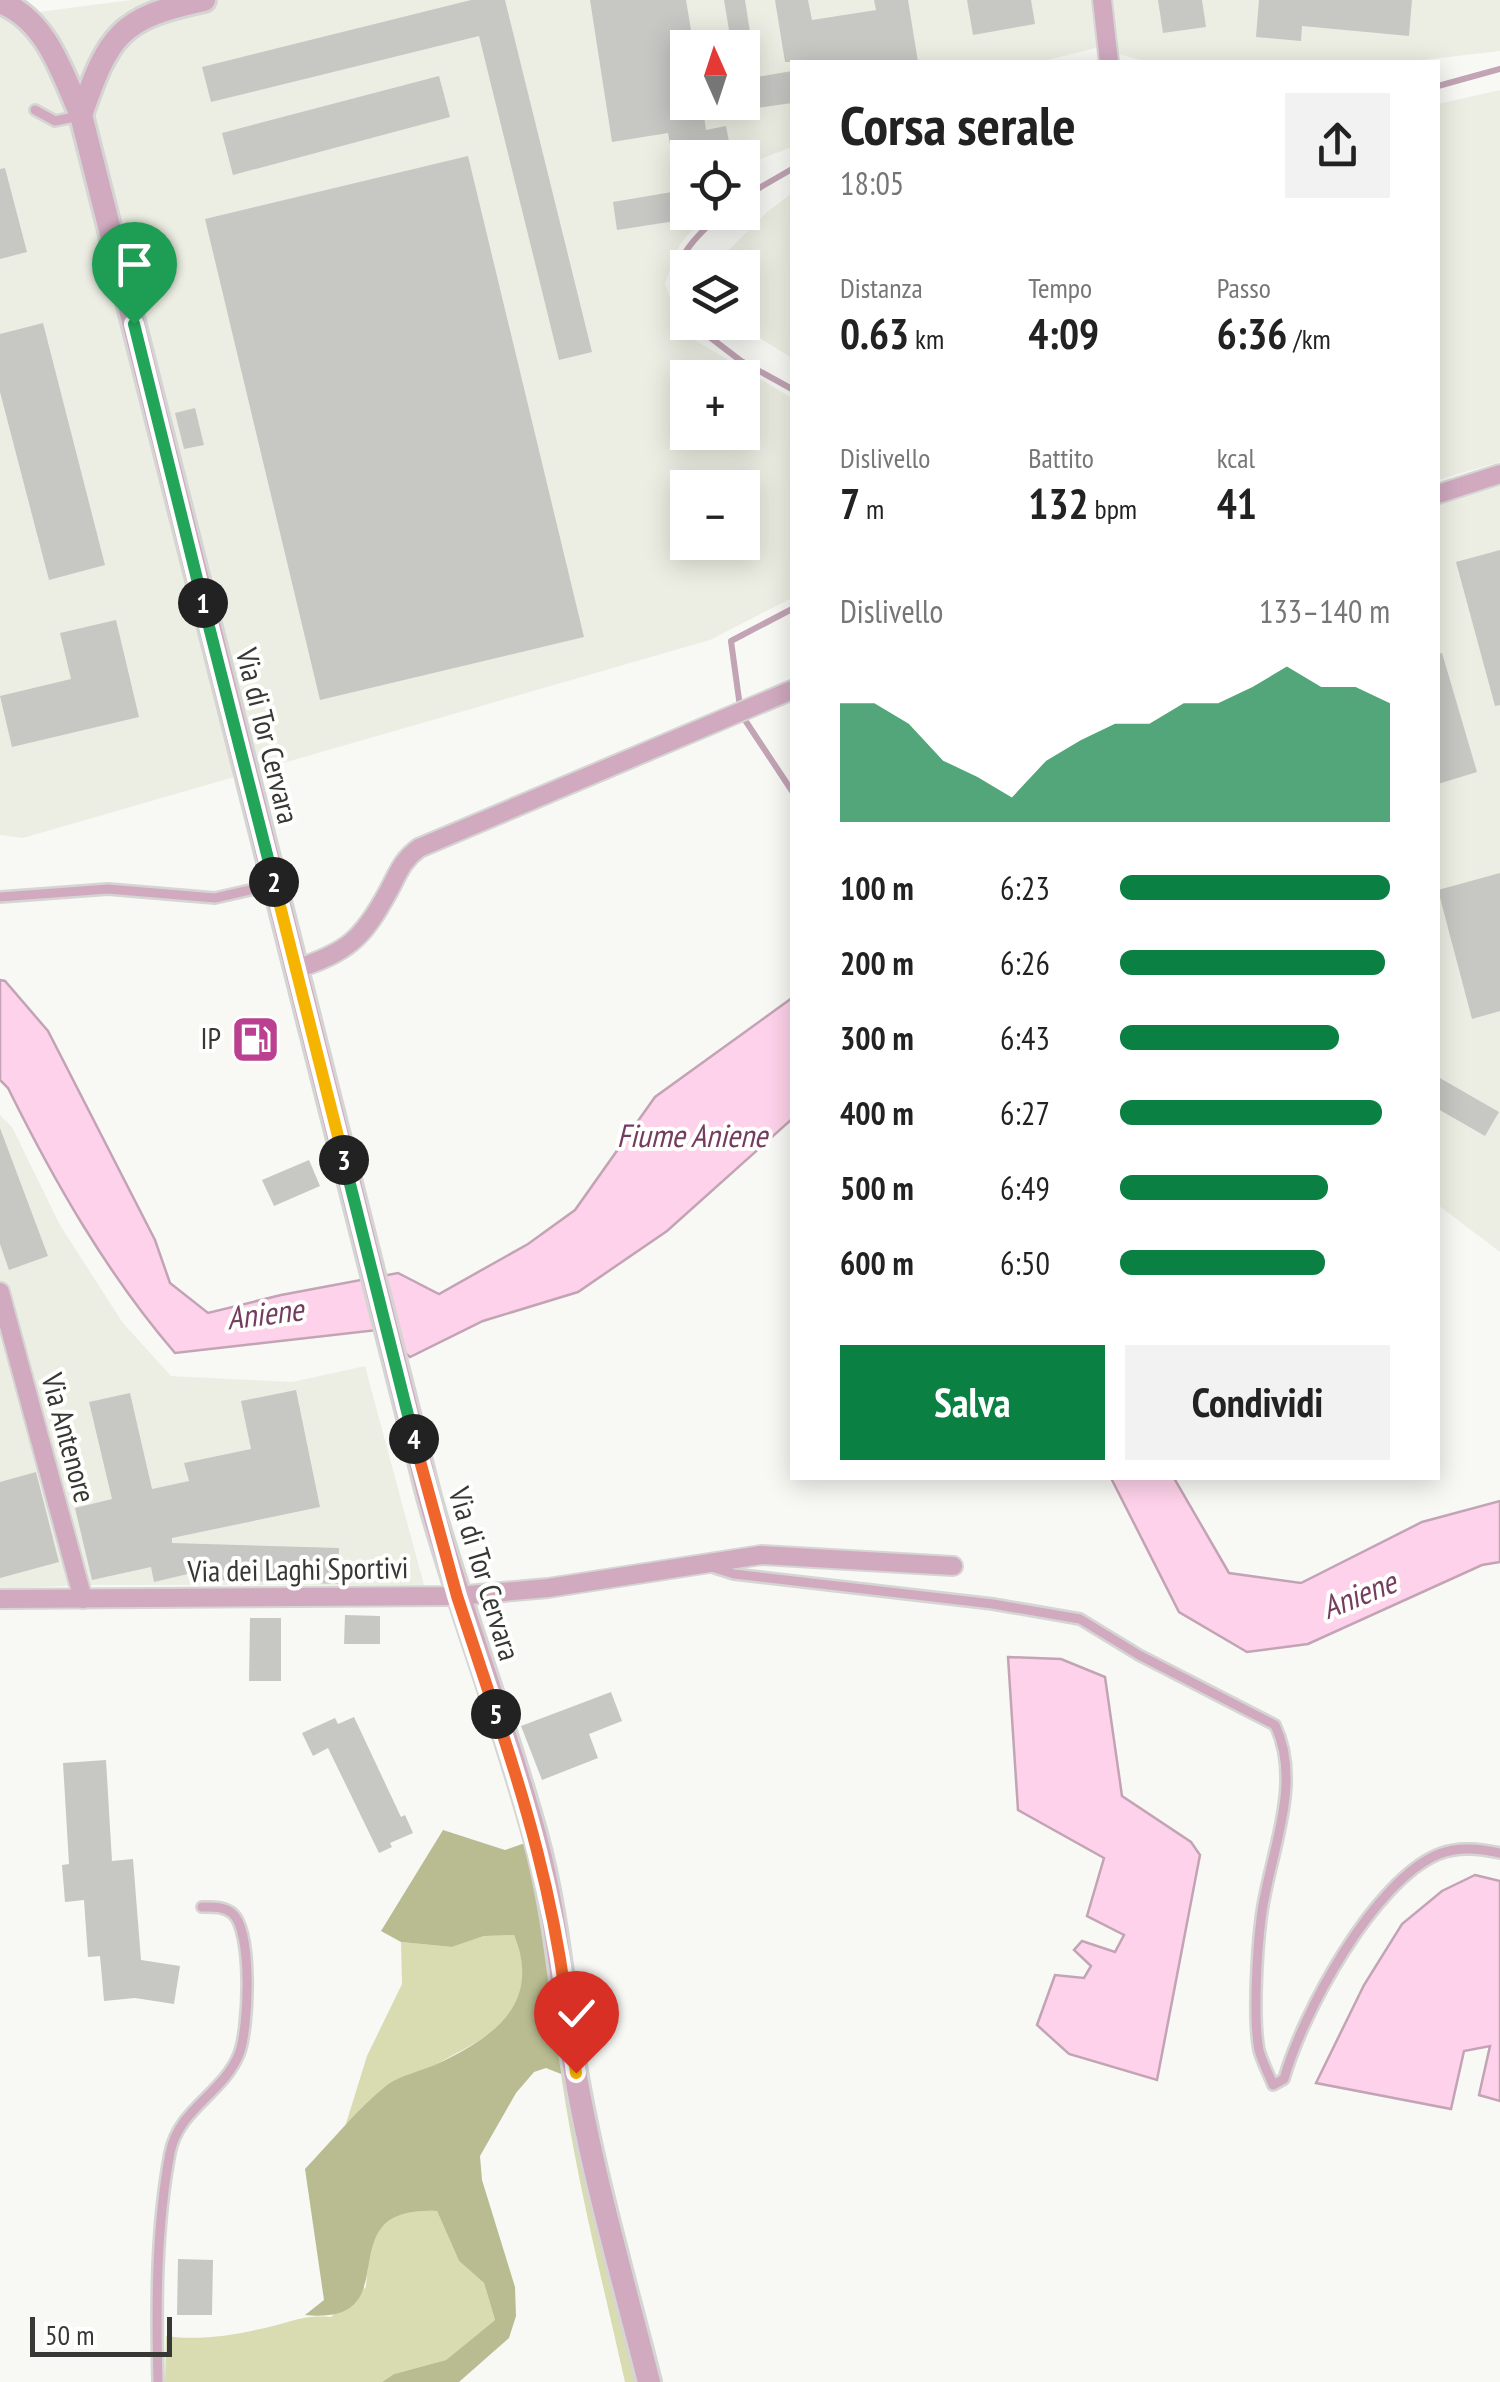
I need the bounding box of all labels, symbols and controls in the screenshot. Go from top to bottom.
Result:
north arrow [670,30,760,120]
map controls [670,30,760,560]
text: Corsa serale [840,89,1076,160]
button: share [1285,93,1390,198]
button: locate [670,140,760,230]
text: 18:05 [840,162,904,204]
pin [92,222,177,325]
icon: arrive [107,237,162,292]
button: layers [670,250,760,340]
text: Distanza [840,269,923,306]
text: Tempo [1028,269,1092,306]
text: Passo [1217,269,1271,306]
text: 0.63 [840,306,909,361]
text: 4:09 [1028,306,1099,361]
text: 6:36 [1217,306,1287,361]
text: km [909,320,944,357]
text: /km [1287,320,1331,357]
button: + [670,360,760,450]
text: Dislivello [840,439,930,476]
text: Battito [1028,439,1094,476]
text: kcal [1217,439,1255,476]
button: − [670,470,760,560]
text: 7 [840,476,860,531]
text: 132 [1028,476,1089,531]
text: 41 [1217,476,1257,531]
text: m [860,490,884,527]
text: bpm [1089,490,1137,527]
pin: 1 [178,578,228,628]
text: 1 [196,584,210,621]
text: Dislivello [840,590,943,632]
text: 133–140 m [1259,590,1390,632]
street label: Via di Tor Cervara [228,643,309,827]
pin: 2 [249,857,299,907]
text: 2 [267,863,281,900]
text: 100 m [840,867,914,909]
text: 6:23 [1000,867,1050,909]
text: 200 m [840,942,914,984]
text: 6:26 [1000,942,1050,984]
fuel station icon: IP [230,1013,282,1065]
text: 300 m [840,1017,914,1059]
text: 6:43 [1000,1017,1050,1059]
place label: IP [200,1018,221,1057]
text: 400 m [840,1092,914,1134]
text: 6:27 [1000,1092,1050,1134]
water label: Fiume Aniene [617,1114,769,1156]
pin: 3 [319,1135,369,1185]
text: 3 [337,1141,351,1178]
text: 500 m [840,1167,914,1209]
text: 6:49 [1000,1167,1050,1209]
text: 600 m [840,1242,914,1284]
text: 6:50 [1000,1242,1050,1284]
water label: Aniene [224,1287,307,1339]
button: Salva [840,1345,1105,1460]
button: Condividi [1125,1345,1390,1460]
street label: Via Antenore [33,1368,105,1507]
pin: 4 [389,1414,439,1464]
text: 4 [407,1420,421,1457]
street label: Via di Tor Cervara [440,1481,530,1665]
street label: Via dei Laghi Sportivi [186,1547,409,1590]
water label: Aniene [1315,1560,1404,1628]
pin: 5 [471,1689,521,1739]
text: 5 [489,1695,503,1732]
pin [534,1971,619,2074]
icon: check [549,1986,604,2041]
scale bar [30,2312,172,2356]
text: 50 m [45,2316,94,2353]

